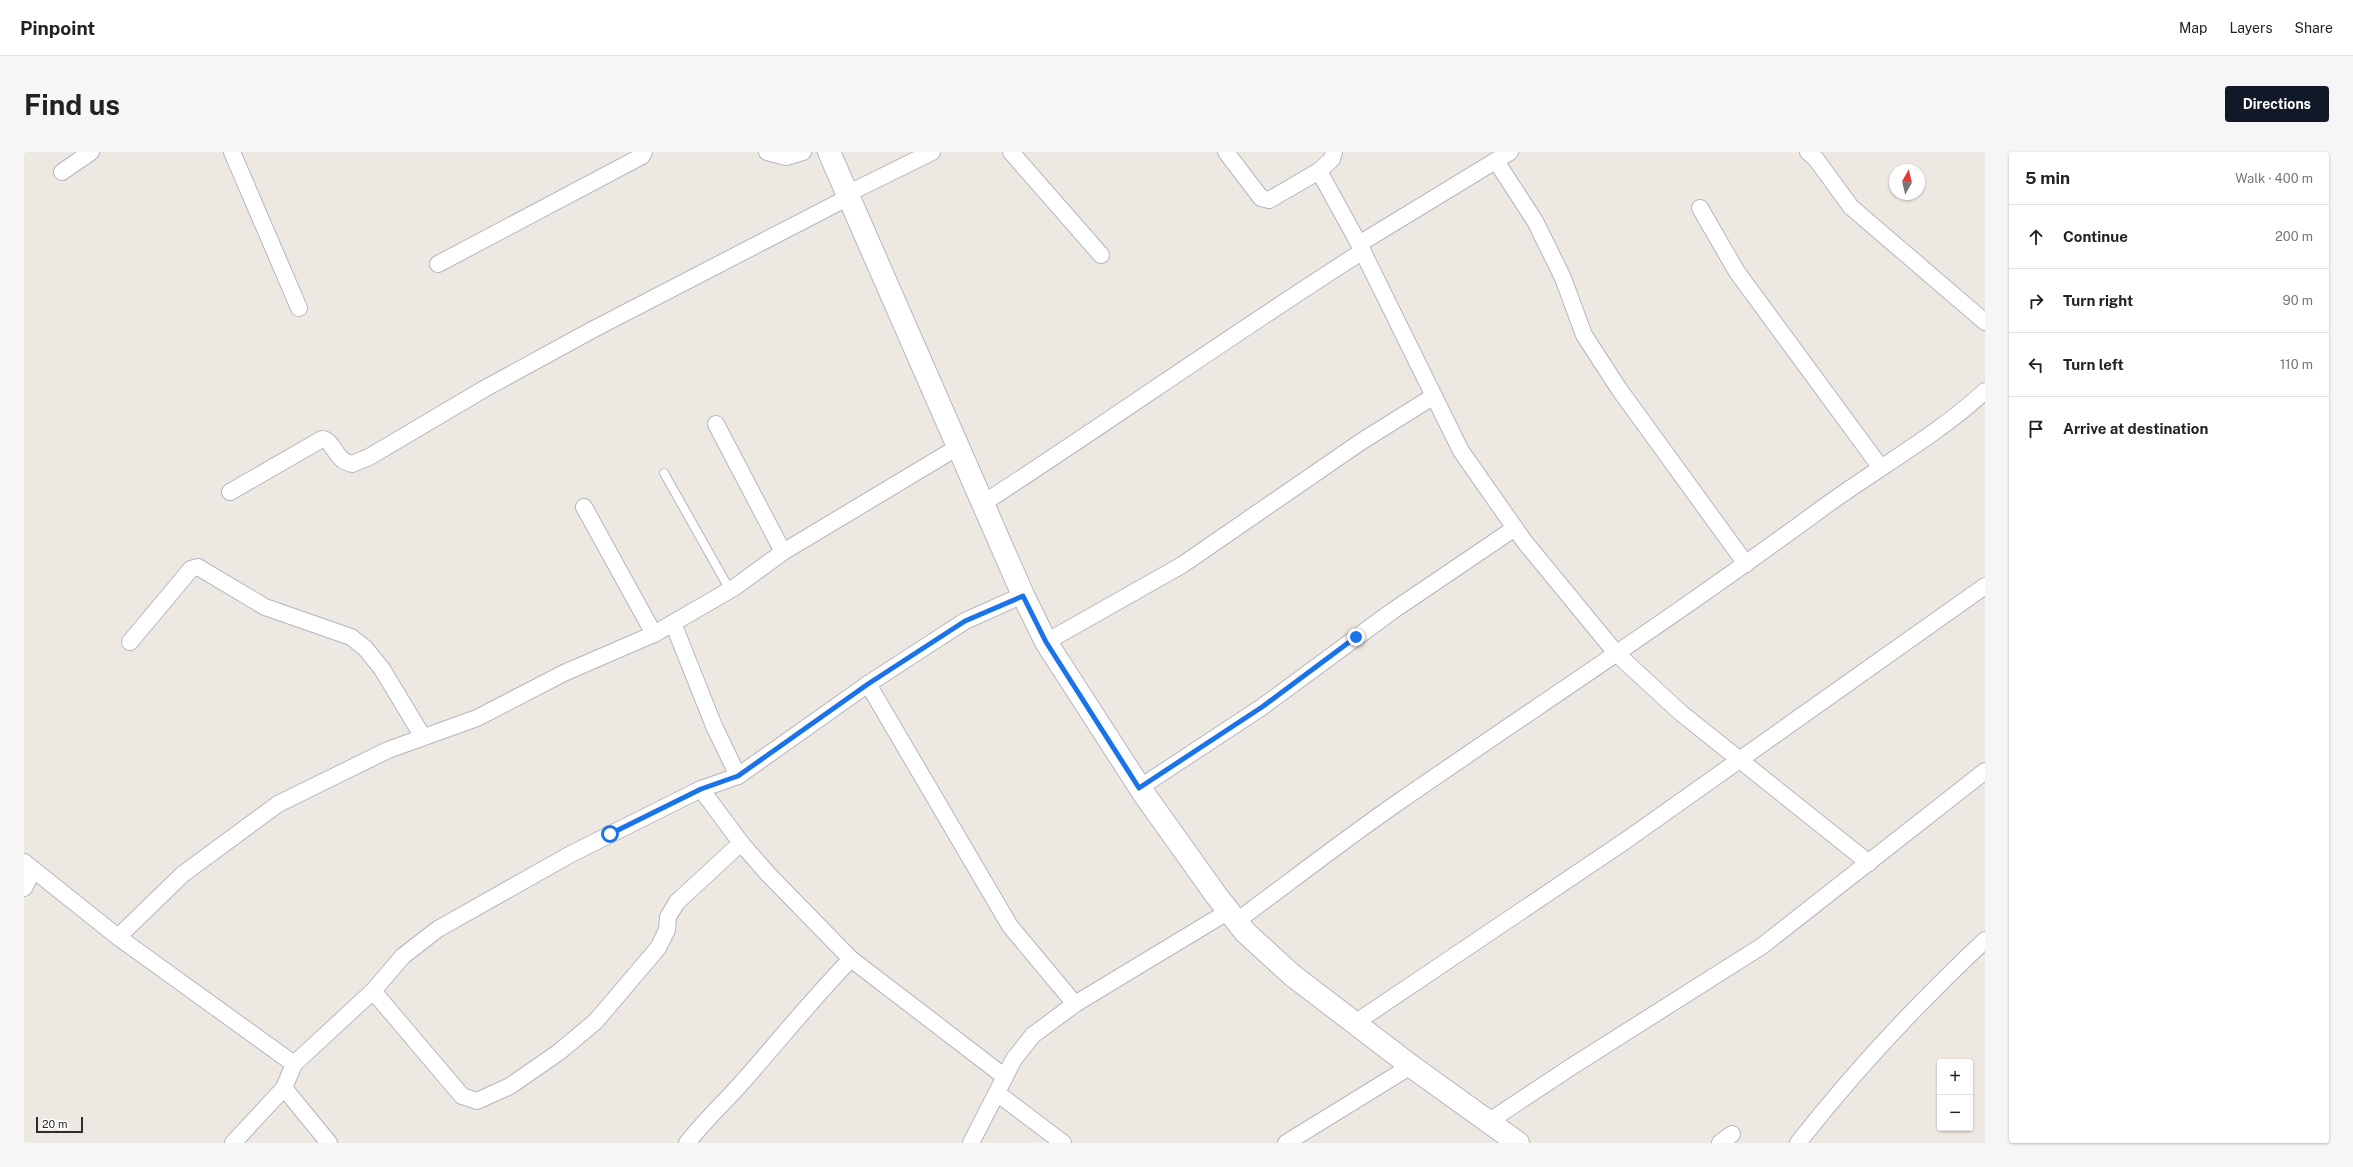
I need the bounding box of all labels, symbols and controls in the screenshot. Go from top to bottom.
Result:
text: Pinpoint [20,17,95,39]
text: Map [2179,20,2207,36]
text: Layers [2229,20,2273,36]
text: Share [2295,20,2333,36]
button: Directions [2225,86,2329,122]
text: Find us [24,88,120,121]
north arrow [1889,164,1925,200]
text: 5 min [2025,168,2070,188]
text: Walk · 400 m [2235,171,2313,186]
icon: ahead [2025,226,2047,248]
text: Continue [2063,228,2128,245]
text: 200 m [2275,229,2313,244]
icon: right [2025,290,2047,312]
text: Turn right [2063,292,2133,309]
text: 90 m [2283,293,2313,308]
icon: left [2025,354,2047,376]
text: Turn left [2063,356,2124,373]
text: 110 m [2280,357,2313,372]
icon: arrive [2025,418,2047,440]
text: Arrive at destination [2063,420,2208,437]
route end [1347,628,1365,646]
route start [601,825,619,843]
map controls [1937,1059,1973,1131]
button: + [1937,1059,1973,1095]
button: − [1937,1095,1973,1131]
scale bar [36,1115,83,1134]
text: 20 m [42,1118,67,1130]

